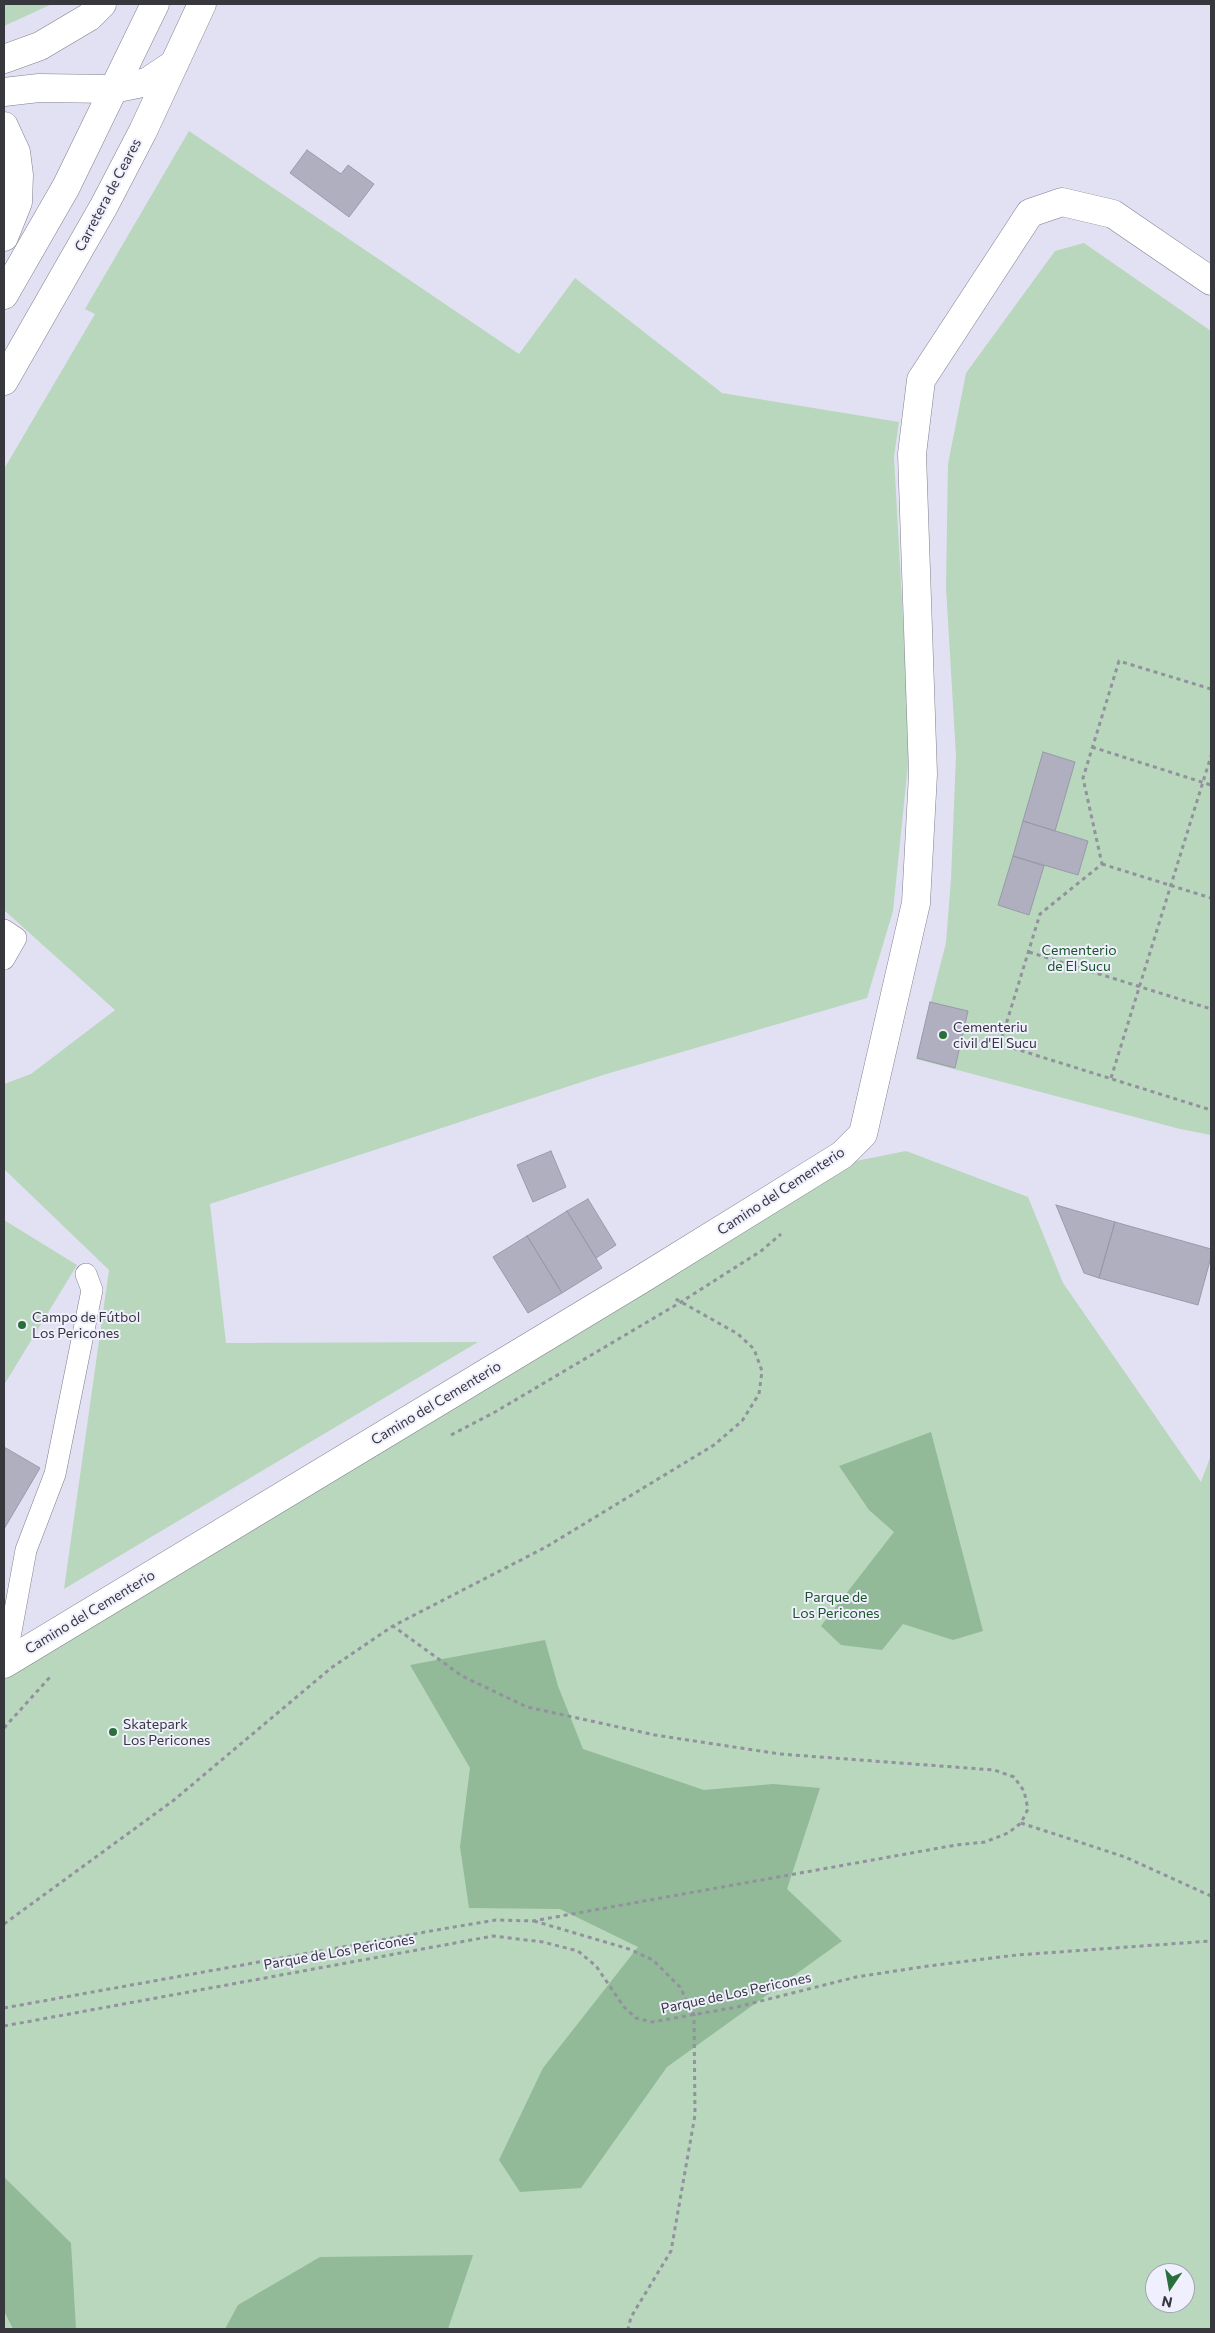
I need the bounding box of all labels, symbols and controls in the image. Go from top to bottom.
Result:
street label: Carretera de Ceares [71,136,145,254]
park label: Cementerio de El Sucu [1041,942,1117,974]
place label: Cementeriu civil d'El Sucu [953,1019,1037,1052]
marker: Cementeriu civil d'El Sucu [937,1029,949,1041]
street label: Camino del Cementerio [714,1143,848,1239]
place label: Campo de Fútbol Los Pericones [32,1309,140,1341]
marker: Campo de Fútbol Los Pericones [16,1319,28,1331]
street label: Camino del Cementerio [368,1358,504,1448]
street label: Camino del Cementerio [22,1567,158,1657]
park label: Parque de Los Pericones [792,1589,880,1621]
place label: Skatepark Los Pericones [123,1716,210,1748]
marker: Skatepark Los Pericones [107,1726,119,1738]
street label: Parque de Los Pericones [262,1930,416,1974]
street label: Parque de Los Pericones [659,1969,813,2017]
north arrow [1145,2263,1195,2313]
text: N [1160,2293,1174,2312]

